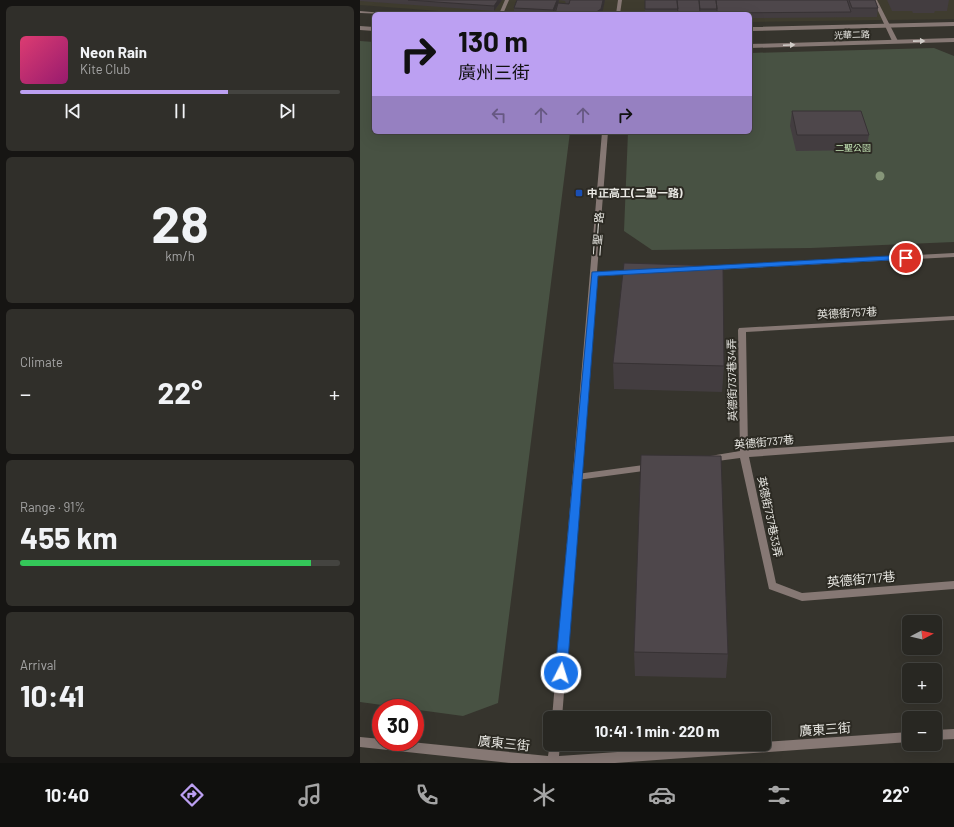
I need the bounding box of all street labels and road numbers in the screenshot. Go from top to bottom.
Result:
street label: 光華二路 [834,28,870,41]
street label: 二聖一路 [589,212,606,256]
street label: 英德街757巷 [817,304,877,321]
street label: 英德街737巷34弄 [724,339,739,422]
street label: 英德街737巷 [733,432,794,451]
street label: 英德街737巷33弄 [756,475,785,559]
street label: 英德街717巷 [826,568,896,590]
street label: 廣東三街 [798,719,852,739]
street label: 廣東三街 [477,732,531,754]

